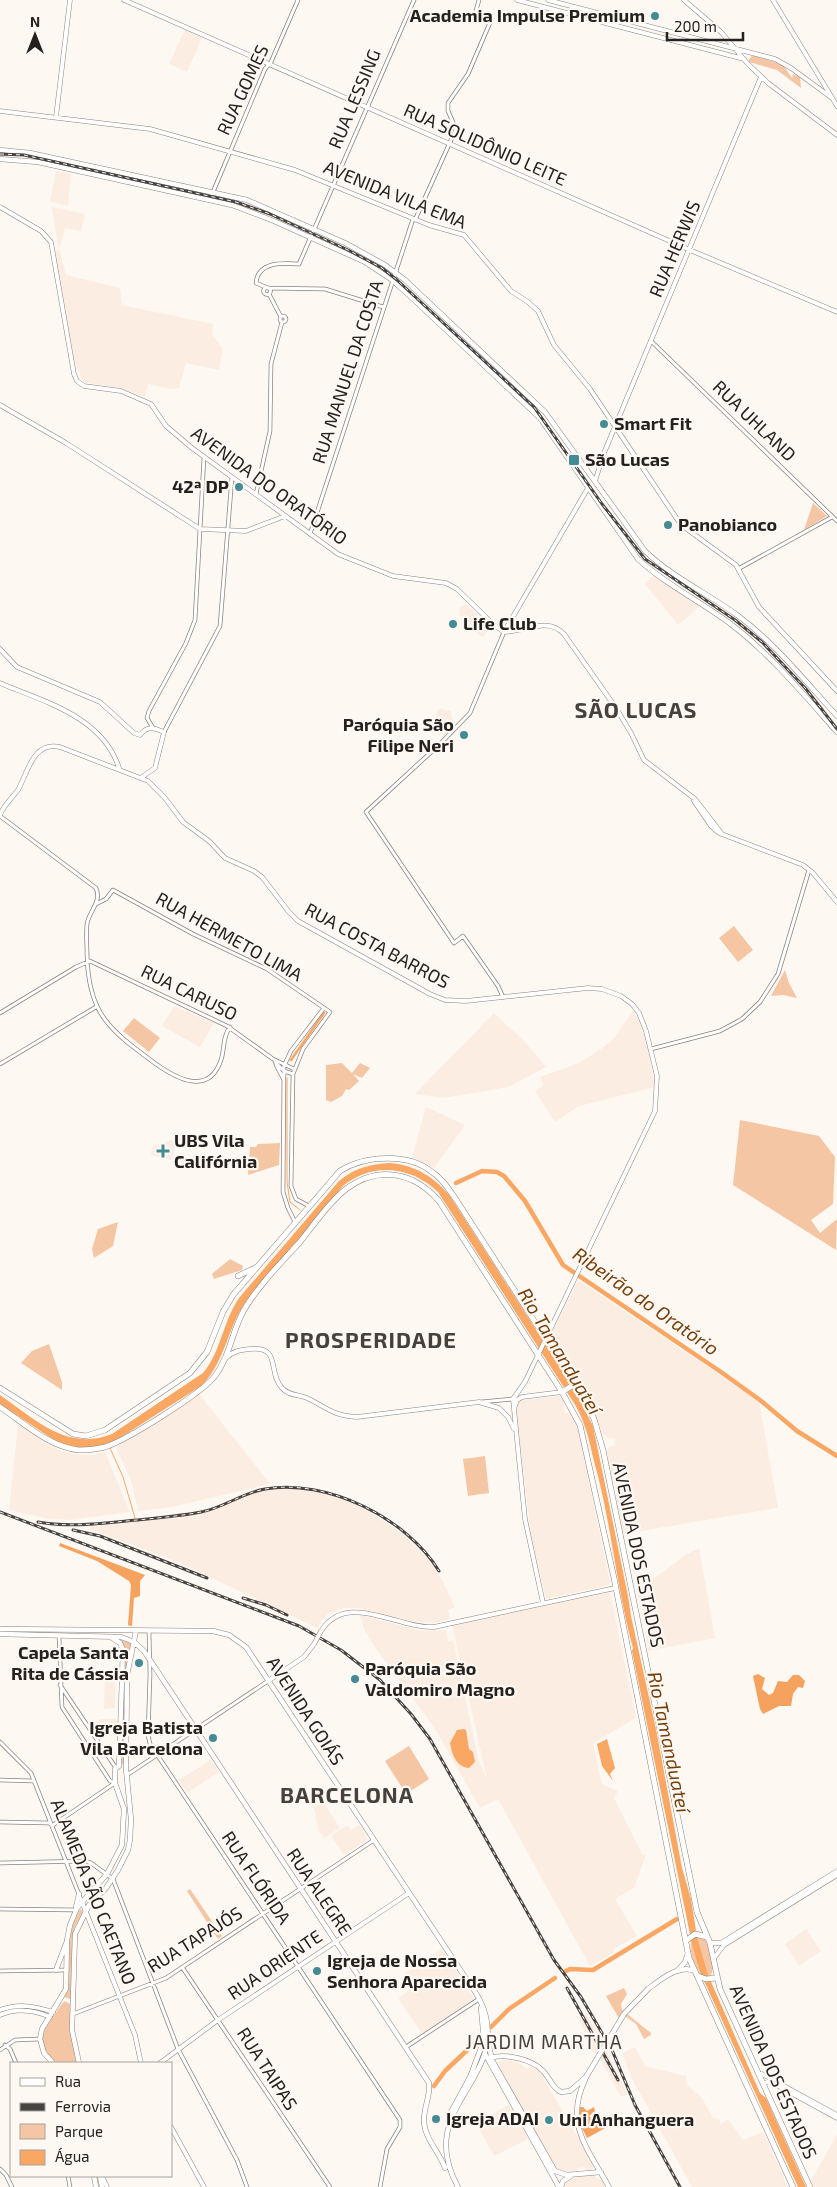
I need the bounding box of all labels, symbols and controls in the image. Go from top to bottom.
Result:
place label: Academia Impulse Premium [410,4,645,26]
north arrow [10,10,60,60]
marker: Academia Impulse Premium [649,10,661,22]
scale bar [667,10,743,42]
text: N [30,13,40,30]
text: 200 m [674,17,717,35]
street label: RUA GOMES [212,41,273,138]
street label: RUA LESSING [323,45,385,152]
street label: RUA SOLIDÔNIO LEITE [401,98,570,190]
street label: AVENIDA VILA EMA [321,155,471,233]
street label: RUA HERWIS [644,197,704,300]
street label: RUA MANUEL DA COSTA [307,276,387,466]
street label: RUA UHLAND [709,375,801,465]
place label: Smart Fit [614,412,693,434]
marker: Smart Fit [598,418,610,430]
street label: AVENIDA DO ORATÓRIO [187,421,352,549]
place label: São Lucas [585,448,670,470]
marker: São Lucas [567,453,581,467]
place label: 42ª DP [172,475,229,497]
marker: 42ª DP [233,481,245,493]
place label: Panobianco [678,513,777,535]
marker: Panobianco [662,519,674,531]
place label: Life Club [463,612,537,634]
marker: Life Club [447,618,459,630]
district label: SÃO LUCAS [575,696,697,722]
place label: Paróquia São Filipe Neri [343,713,454,756]
marker: Paróquia São Filipe Neri [458,729,470,741]
street label: RUA HERMETO LIMA [152,887,307,986]
street label: RUA COSTA BARROS [301,898,454,993]
street label: RUA CARUSO [138,959,241,1025]
place label: UBS Vila Califórnia [174,1129,257,1172]
marker: UBS Vila Califórnia [156,1144,170,1158]
water label: Ribeirão do Oratório [569,1242,724,1360]
water label: Rio Tamanduateí [514,1283,608,1420]
district label: PROSPERIDADE [285,1326,457,1352]
street label: AVENIDA DOS ESTADOS [609,1460,669,1649]
place label: Capela Santa Rita de Cássia [11,1641,129,1684]
street label: AVENIDA GOIÁS [263,1652,349,1769]
marker: Capela Santa Rita de Cássia [133,1657,145,1669]
place label: Paróquia São Valdomiro Magno [365,1657,515,1700]
water label: Rio Tamanduateí [643,1669,696,1817]
marker: Paróquia São Valdomiro Magno [349,1673,361,1685]
place label: Igreja Batista Vila Barcelona [80,1716,203,1759]
marker: Igreja Batista Vila Barcelona [207,1732,219,1744]
district label: BARCELONA [280,1781,414,1807]
street label: ALAMEDA SÃO CAETANO [47,1796,141,1988]
street label: RUA FLÓRIDA [218,1827,296,1929]
street label: RUA ALEGRE [283,1844,357,1939]
street label: RUA TAPAJÓS [143,1901,246,1977]
street label: RUA ORIENTE [223,1925,326,2004]
place label: Igreja de Nossa Senhora Aparecida [327,1949,487,1992]
marker: Igreja de Nossa Senhora Aparecida [311,1965,323,1977]
street label: AVENIDA DOS ESTADOS [726,1981,822,2162]
street label: RUA TAIPAS [233,2023,303,2114]
district label: JARDIM MARTHA [465,2030,623,2053]
legend [10,2062,172,2177]
text: Rua [55,2072,81,2090]
text: Ferrovia [55,2097,111,2115]
place label: Igreja ADAI [446,2107,539,2129]
place label: Uni Anhanguera [559,2108,694,2130]
marker: Igreja ADAI [430,2113,442,2125]
marker: Uni Anhanguera [543,2114,555,2126]
text: Parque [55,2122,103,2140]
text: Água [55,2147,90,2165]

